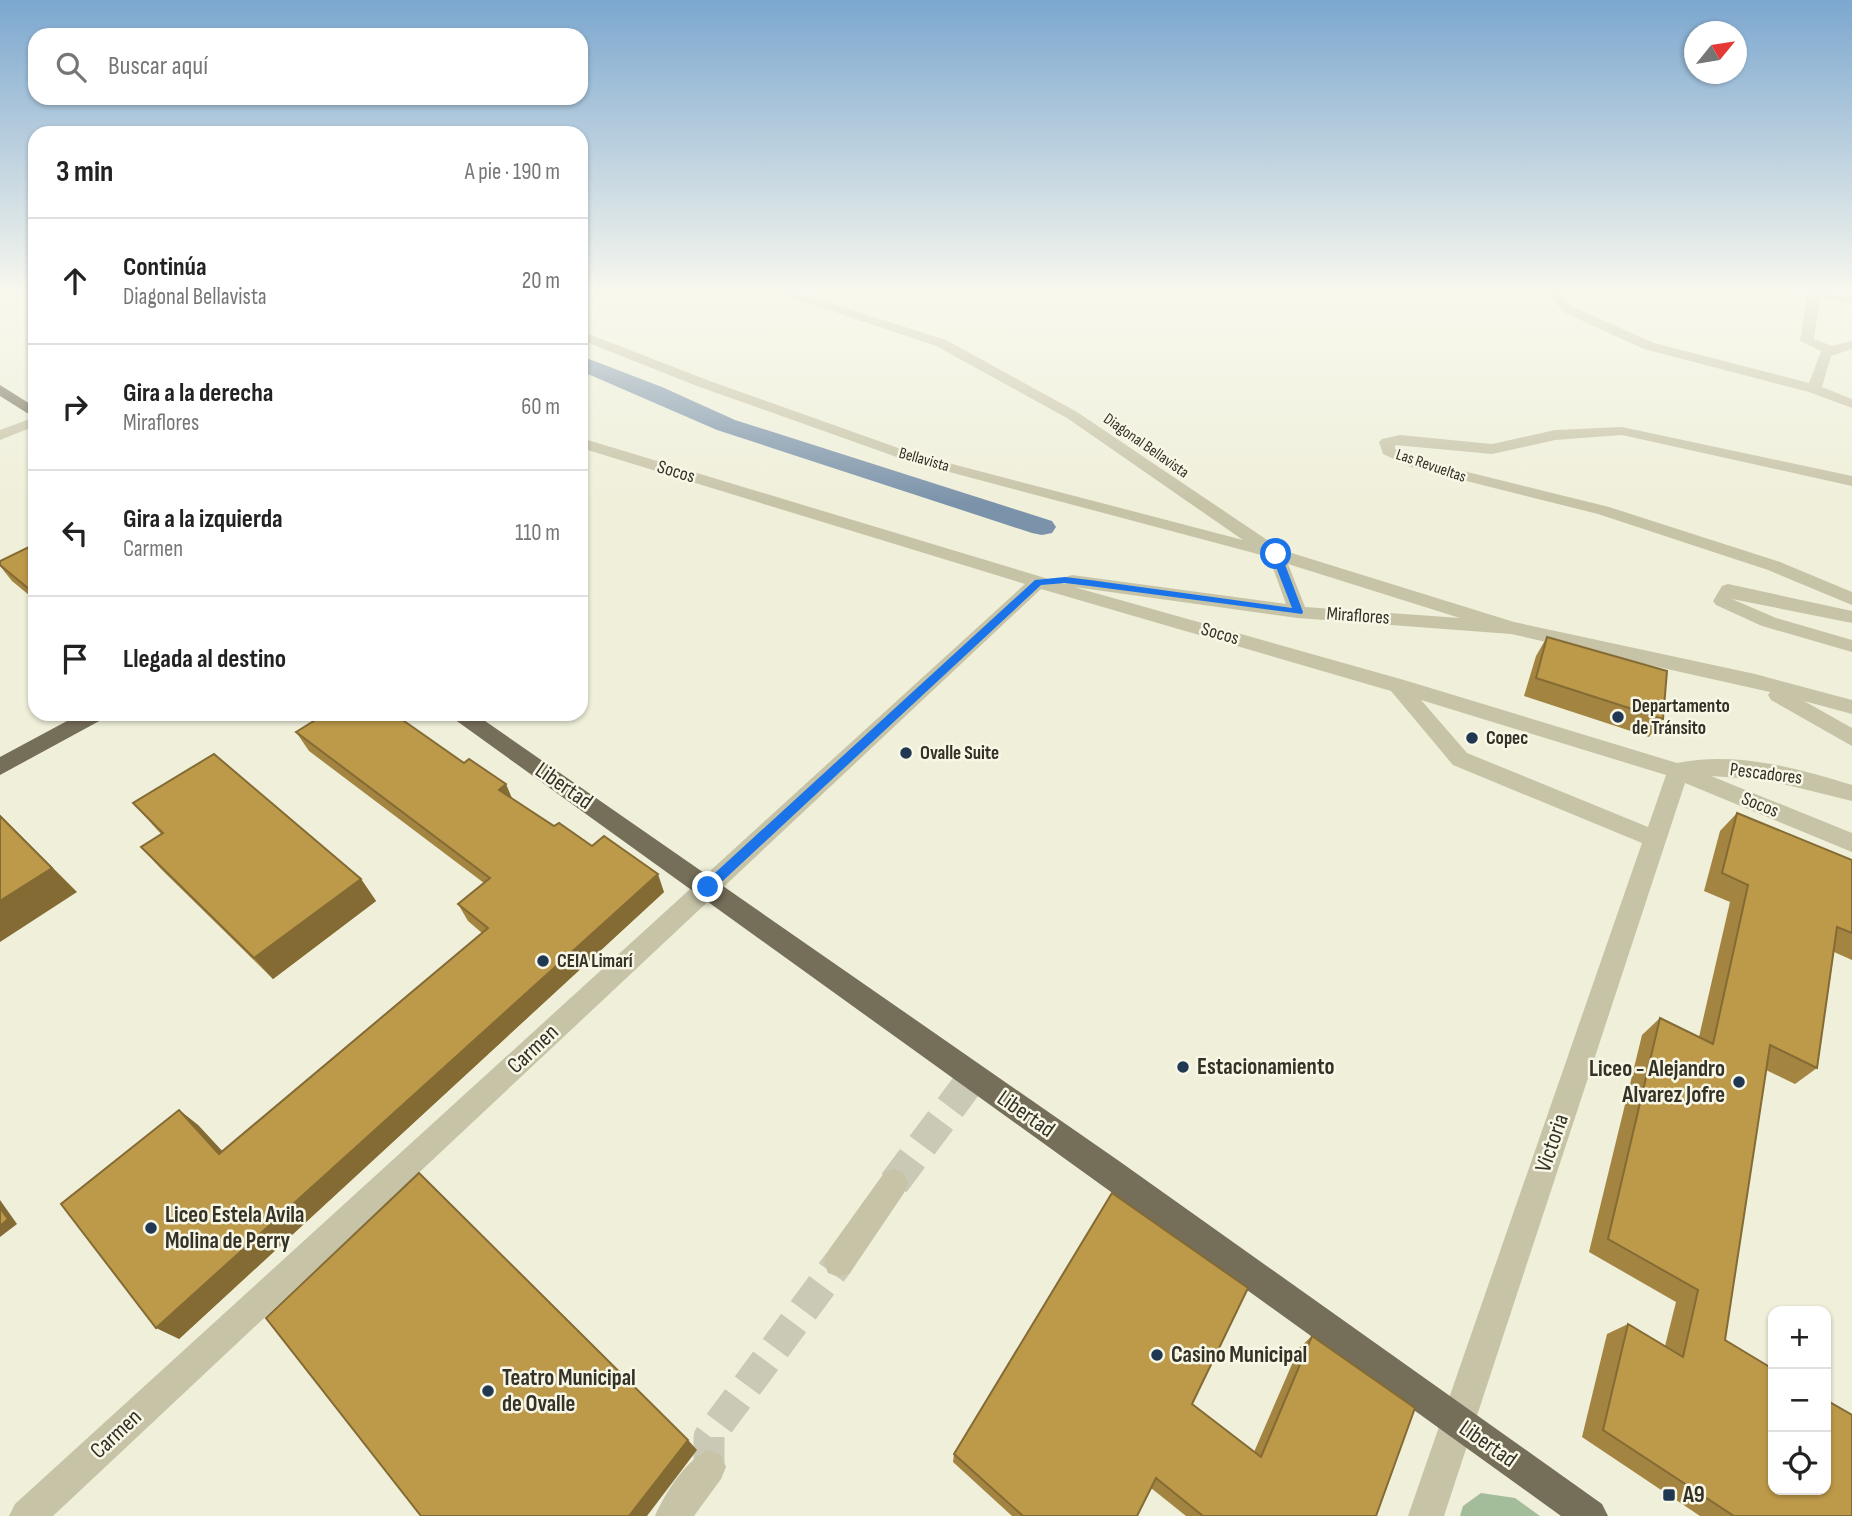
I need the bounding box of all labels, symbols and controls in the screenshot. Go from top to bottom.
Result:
north arrow [1684,21,1747,84]
search box [28,28,588,105]
icon: search [52,48,90,86]
text: Buscar aquí [108,51,208,82]
text: 3 min [56,154,113,190]
text: A pie · 190 m [465,158,560,186]
text: Continúa [123,252,207,283]
icon: ahead [56,262,94,300]
text: 20 m [522,267,560,295]
text: Diagonal Bellavista [123,283,267,311]
text: Gira a la derecha [123,378,273,409]
icon: right [56,388,94,426]
text: 60 m [521,393,560,421]
text: Miraflores [123,409,199,437]
street label: Diagonal Bellavista [1100,410,1192,482]
street label: Bellavista [897,444,951,476]
street label: Las Revueltas [1393,445,1469,487]
street label: Socos [654,455,698,489]
text: Gira a la izquierda [123,504,283,535]
icon: left [56,514,94,552]
text: 110 m [515,519,560,547]
text: Carmen [123,535,183,563]
route start [1260,538,1291,569]
street label: Miraflores [1326,602,1390,630]
street label: Socos [1198,618,1242,650]
icon: arrive [56,640,94,678]
text: Llegada al destino [123,644,286,675]
place label: Departamento de Tránsito [1632,695,1730,740]
marker: Departamento de Tránsito [1610,709,1626,725]
place label: Copec [1486,727,1528,750]
marker: Copec [1464,730,1480,746]
place label: Ovalle Suite [920,742,999,765]
marker: Ovalle Suite [898,745,914,761]
street label: Libertad [530,756,598,816]
street label: Pescadores [1729,758,1804,790]
street label: Socos [1738,787,1782,823]
route end [692,871,723,902]
place label: CEIA Limarí [557,950,633,973]
marker: CEIA Limarí [535,953,551,969]
street label: Carmen [501,1018,565,1080]
place label: Estacionamiento [1197,1053,1334,1081]
place label: Liceo - Alejandro Alvarez Jofre [1589,1055,1725,1109]
marker: Estacionamiento [1175,1059,1191,1075]
marker: Liceo - Alejandro Alvarez Jofre [1731,1074,1747,1090]
street label: Libertad [992,1084,1060,1144]
street label: Victoria [1529,1110,1575,1176]
place label: Liceo Estela Avila Molina de Perry [165,1201,304,1255]
marker: Liceo Estela Avila Molina de Perry [143,1220,159,1236]
map controls [1768,1306,1831,1495]
button: + [1768,1306,1831,1369]
place label: Casino Municipal [1171,1341,1307,1369]
marker: Casino Municipal [1149,1347,1165,1363]
place label: Teatro Municipal de Ovalle [502,1364,636,1418]
button: − [1768,1369,1831,1432]
marker: Teatro Municipal de Ovalle [480,1383,496,1399]
street label: Carmen [84,1403,148,1465]
street label: Libertad [1454,1414,1522,1474]
button: locate [1768,1432,1831,1495]
place label: A9 [1682,1481,1705,1509]
marker: A9 [1661,1487,1677,1503]

